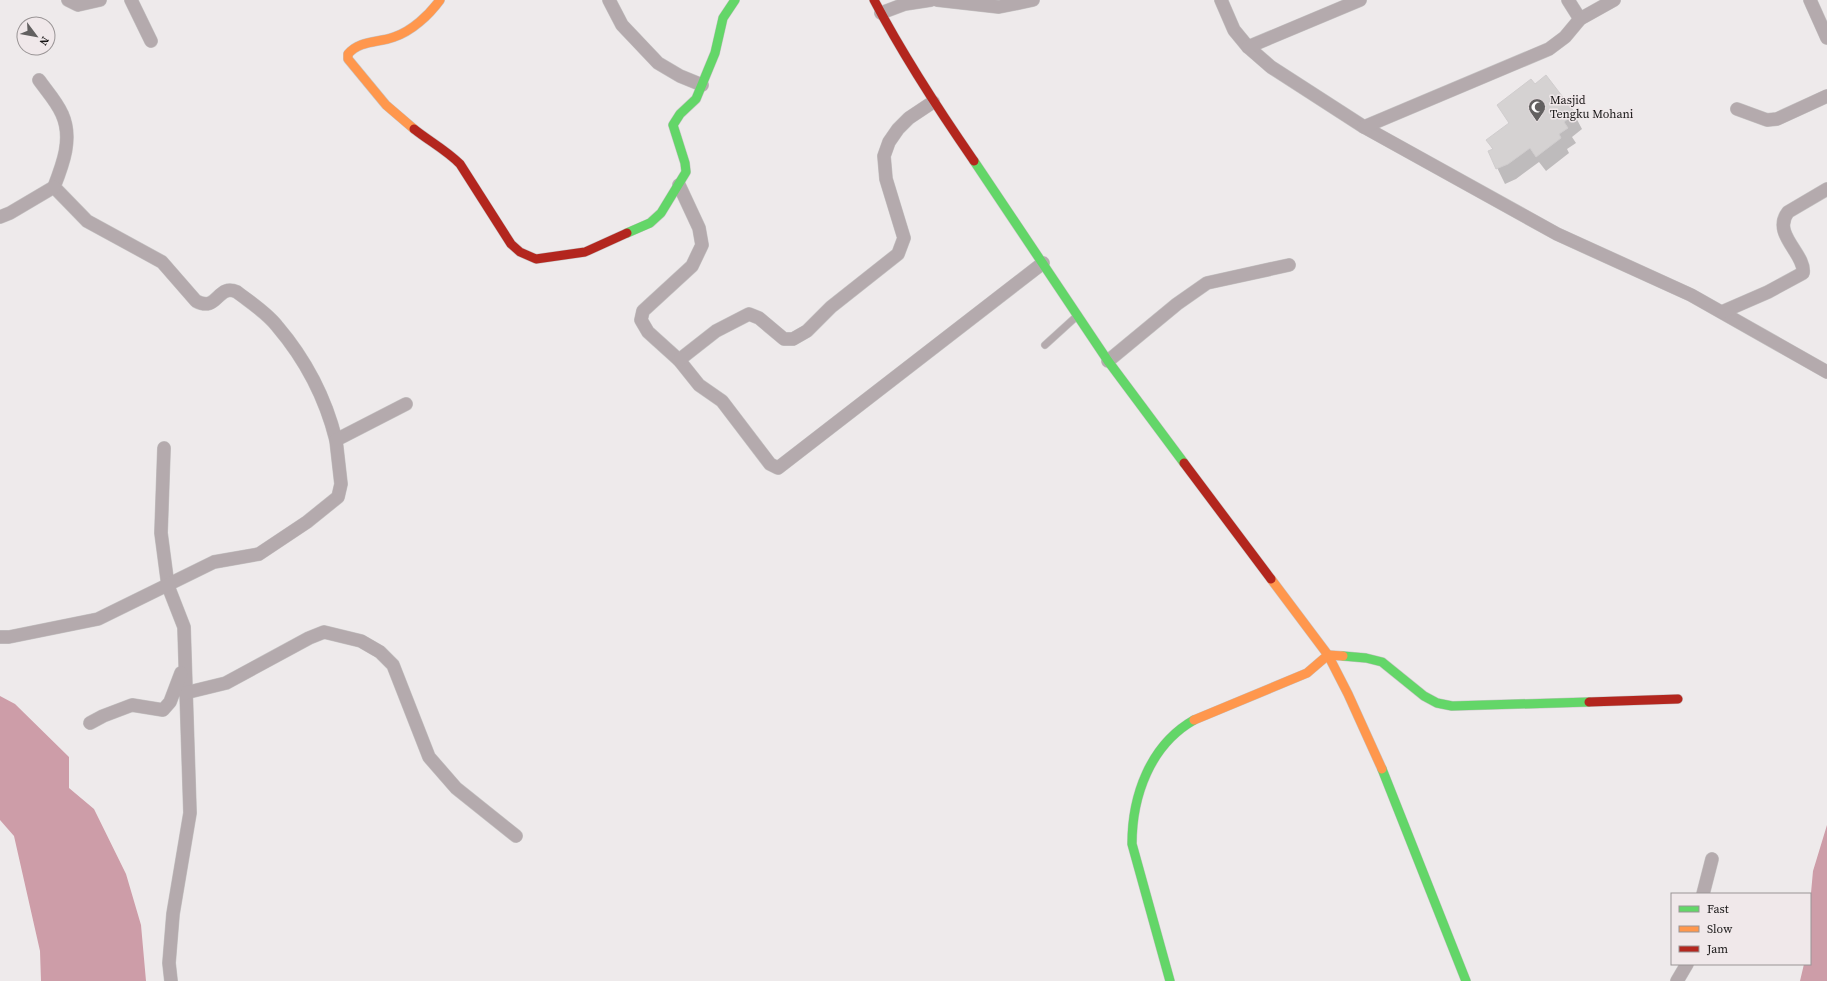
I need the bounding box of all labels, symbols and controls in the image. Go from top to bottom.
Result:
north arrow [16,16,56,56]
text: N [36,34,53,48]
place label: Masjid Tengku Mohani [1550,92,1634,122]
mosque icon: Masjid Tengku Mohani [1527,97,1547,122]
legend [1671,893,1811,965]
text: Fast [1707,901,1729,917]
text: Slow [1707,921,1733,937]
text: Jam [1706,941,1728,957]

